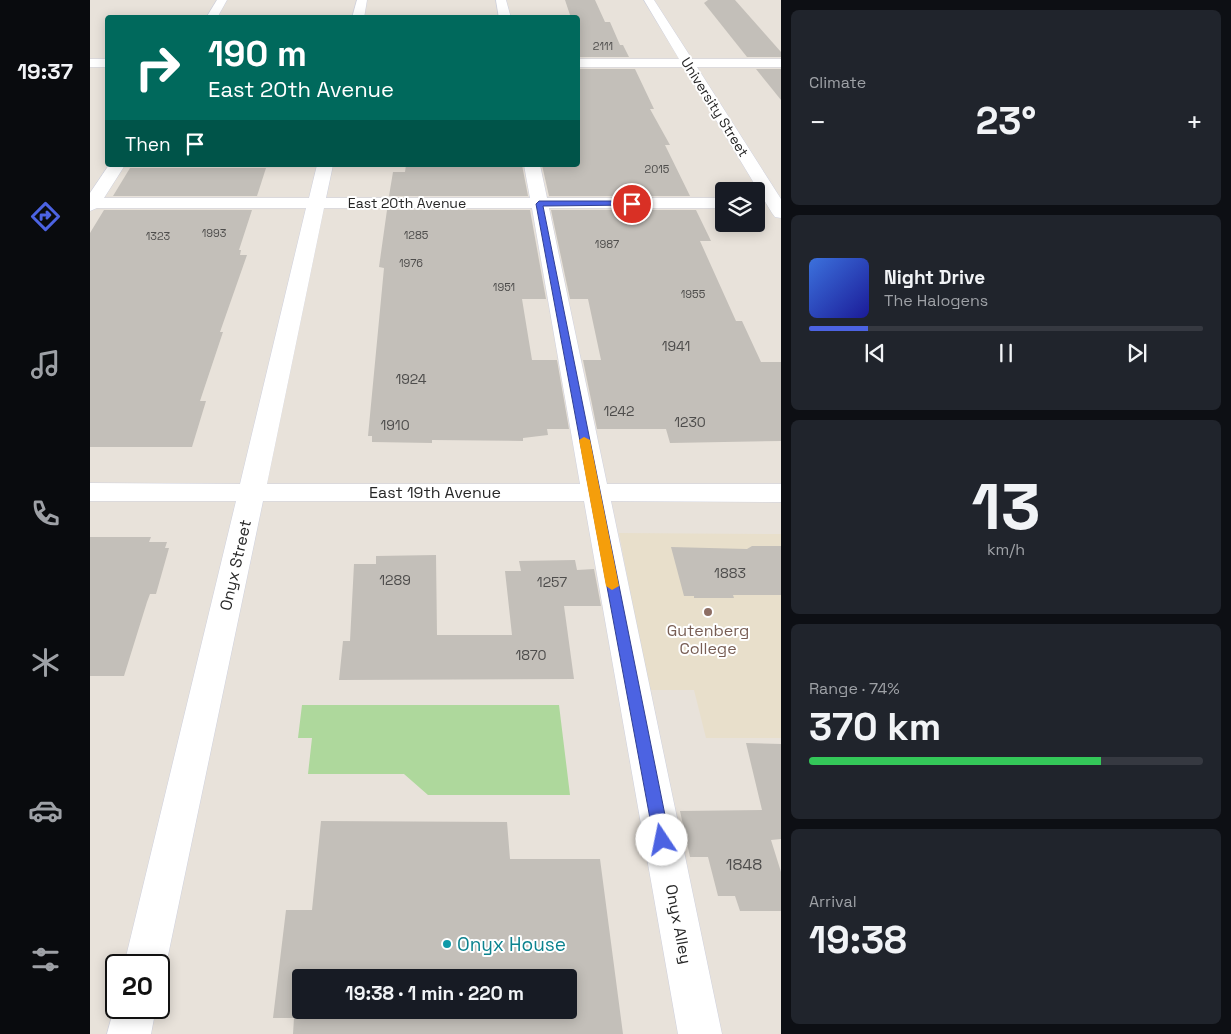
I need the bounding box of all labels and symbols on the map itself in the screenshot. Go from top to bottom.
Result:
house number: 2111 [593,39,613,53]
street label: University Street [677,54,753,160]
house number: 2015 [645,162,670,176]
pin [611,183,653,225]
street label: East 20th Avenue [348,194,466,212]
house number: 1993 [202,226,227,240]
house number: 1285 [404,228,429,242]
house number: 1323 [146,229,171,243]
house number: 1987 [595,237,619,251]
house number: 1976 [399,256,423,270]
house number: 1951 [493,280,515,294]
house number: 1955 [681,287,706,301]
house number: 1941 [662,337,690,355]
house number: 1924 [395,370,427,388]
house number: 1242 [603,402,635,420]
house number: 1230 [674,413,706,431]
house number: 1910 [380,416,410,434]
street label: East 19th Avenue [369,482,501,503]
street label: Onyx Street [215,518,256,613]
house number: 1883 [714,564,746,582]
house number: 1289 [379,571,411,589]
house number: 1257 [537,573,567,591]
marker: Gutenberg College [702,606,714,618]
place label: Gutenberg College [667,620,749,659]
house number: 1870 [515,646,547,664]
position arrow [635,813,687,865]
house number: 1848 [726,854,762,875]
street label: Onyx Alley [660,882,697,966]
place label: Onyx House [457,932,566,957]
marker: Onyx House [441,938,453,950]
speed limit sign: 20 [105,954,170,1019]

